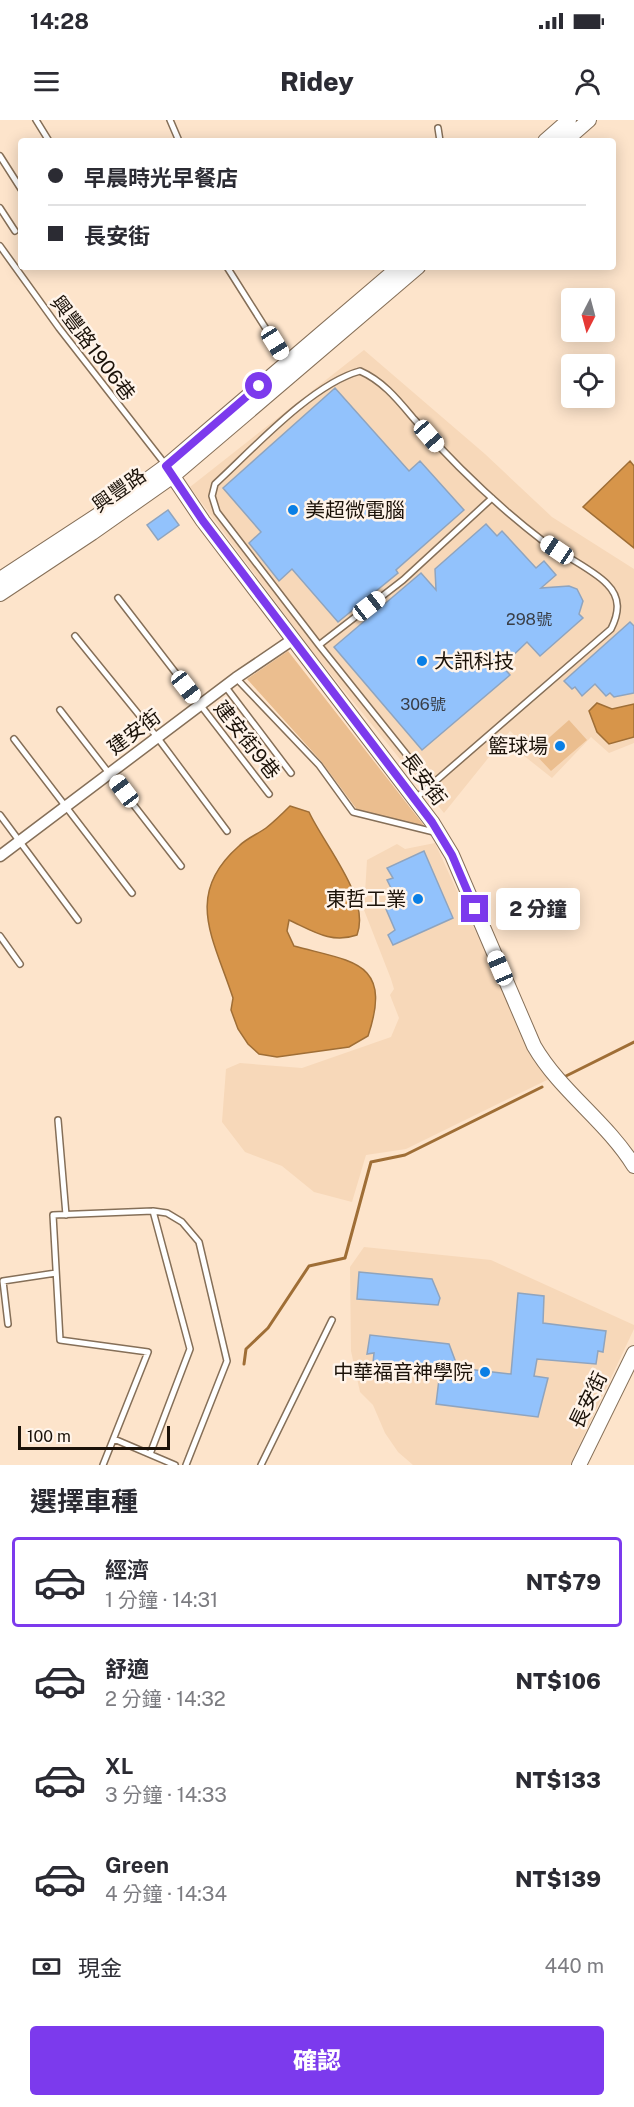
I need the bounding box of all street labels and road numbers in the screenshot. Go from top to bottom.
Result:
street label: 興豐路1906巷 [46,291,140,405]
street label: 興豐路 [88,463,150,517]
street label: 建安街9巷 [209,696,285,784]
street label: 建安街 [103,704,165,760]
street label: 長安街 [396,748,452,810]
street label: 長安街 [564,1368,612,1432]

